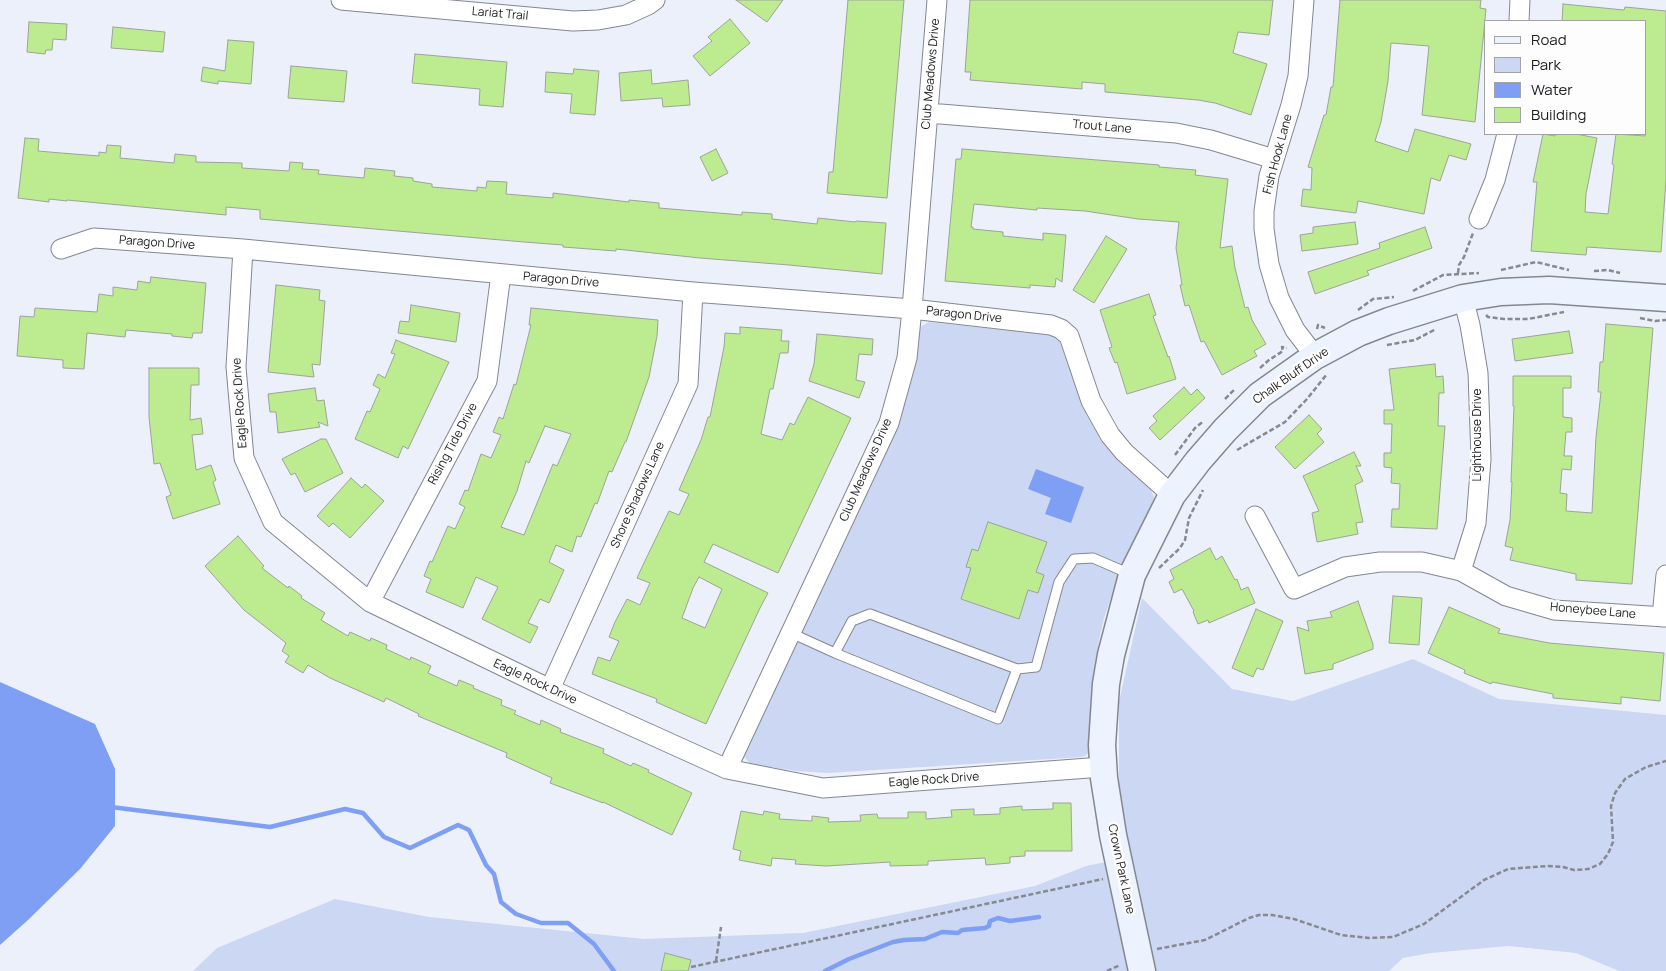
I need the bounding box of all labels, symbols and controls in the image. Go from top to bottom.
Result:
street label: Lariat Trail [471,4,529,24]
street label: Club Meadows Drive [919,18,943,130]
legend [1484,20,1646,135]
text: Road [1531,29,1567,50]
text: Park [1531,54,1561,75]
text: Water [1531,79,1573,100]
text: Building [1531,104,1586,125]
street label: Fish Hook Lane [1260,112,1296,196]
street label: Trout Lane [1072,117,1132,137]
street label: Paragon Drive [119,233,195,253]
street label: Paragon Drive [522,270,600,290]
street label: Paragon Drive [925,304,1003,326]
street label: Chalk Bluff Drive [1250,345,1332,407]
street label: Eagle Rock Drive [230,357,250,449]
street label: Lighthouse Drive [1471,388,1485,482]
street label: Rising Tide Drive [425,401,481,487]
street label: Club Meadows Drive [837,416,895,524]
street label: Shore Shadows Lane [608,440,668,550]
street label: Honeybee Lane [1550,600,1636,622]
street label: Eagle Rock Drive [491,656,579,708]
street label: Eagle Rock Drive [888,770,980,790]
street label: Crown Park Lane [1104,823,1138,915]

